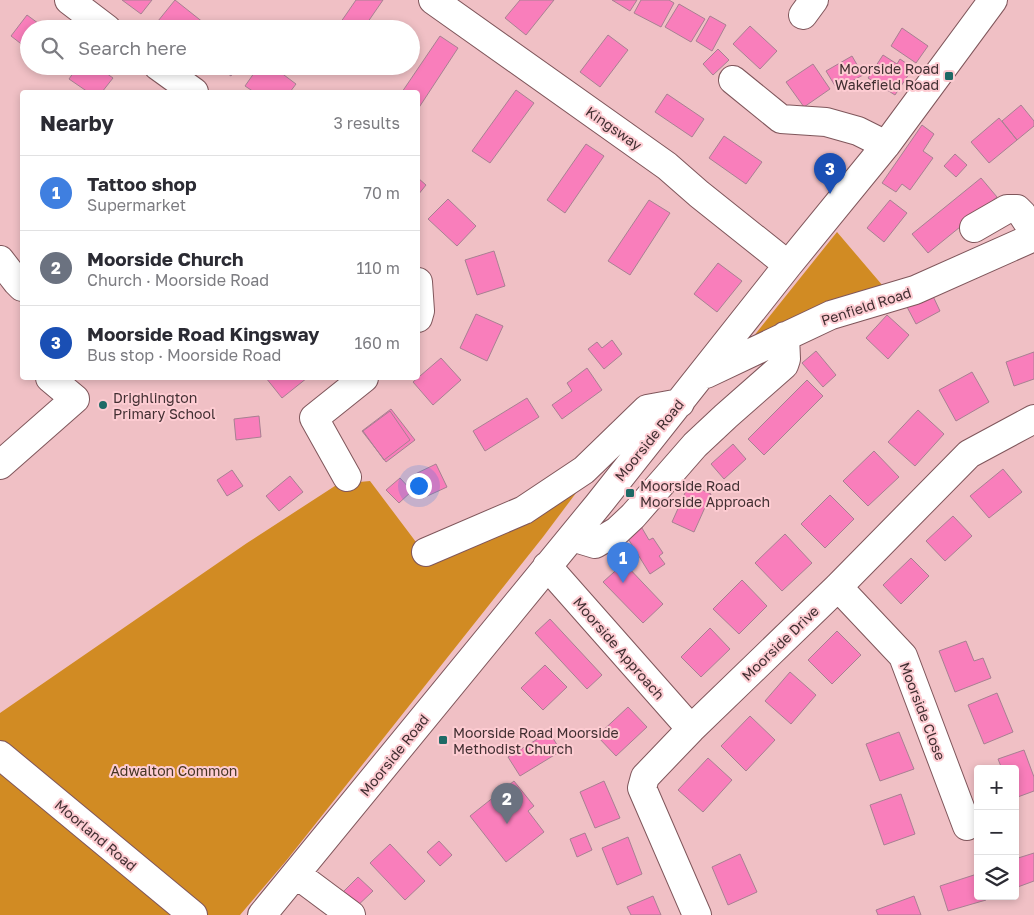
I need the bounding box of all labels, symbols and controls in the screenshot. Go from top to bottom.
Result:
search box [20,20,420,75]
icon: search [38,34,66,62]
text: Search here [78,36,187,59]
place label: Moorside Road Wakefield Road [835,60,939,93]
marker: Moorside Road Wakefield Road [943,70,955,82]
street label: Kingsway [583,103,645,154]
text: Nearby [40,110,114,136]
text: 3 results [333,113,400,133]
pin: 3 [814,153,846,194]
text: Tattoo shop [87,172,197,195]
text: 1 [52,183,60,203]
text: 70 m [363,183,400,203]
text: Supermarket [87,195,186,215]
text: Moorside Church [87,247,243,270]
text: 2 [51,258,61,278]
text: 110 m [356,258,400,278]
text: Church · Moorside Road [87,270,269,290]
street label: Penfield Road [819,283,913,329]
text: Moorside Road Kingsway [87,322,320,345]
text: 3 [51,333,61,353]
text: 160 m [354,333,400,353]
text: Bus stop · Moorside Road [87,345,281,365]
place label: Drighlington Primary School [113,389,215,422]
street label: Moorside Road [611,396,687,484]
marker: Drighlington Primary School [97,399,109,411]
your location [406,473,432,499]
place label: Moorside Road Moorside Approach [640,477,770,510]
marker: Moorside Road Moorside Approach [624,487,636,499]
pin: 1 [607,542,639,583]
street label: Moorside Approach [570,593,668,703]
street label: Moorside Drive [738,602,822,684]
street label: Moorside Close [897,660,949,762]
street label: Moorside Road [356,711,432,799]
place label: Moorside Road Moorside Methodist Church [453,724,619,757]
marker: Moorside Road Moorside Methodist Church [437,734,449,746]
park label: Adwalton Common [111,762,237,779]
map controls [974,765,1019,900]
button: + [974,765,1019,810]
pin: 2 [491,783,523,824]
street label: Moorland Road [52,796,140,874]
button: − [974,810,1019,855]
button: layers [974,855,1019,900]

